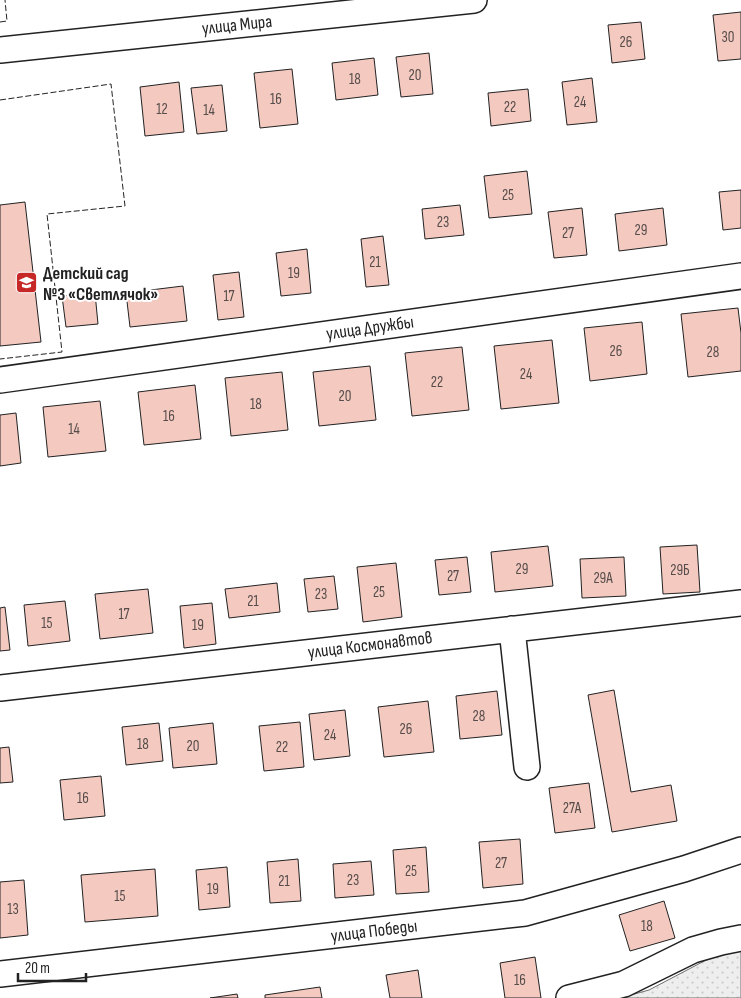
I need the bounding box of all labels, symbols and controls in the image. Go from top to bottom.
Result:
street label: улица Мира [201,11,273,39]
house number: 30 [722,28,734,47]
house number: 26 [620,33,632,52]
house number: 20 [409,66,421,85]
house number: 18 [349,70,361,89]
house number: 16 [270,90,282,109]
house number: 24 [574,93,586,112]
house number: 22 [504,98,516,117]
house number: 12 [156,100,168,119]
house number: 14 [203,101,215,120]
house number: 25 [502,186,514,205]
house number: 23 [437,213,449,232]
house number: 29 [635,221,647,240]
house number: 27 [562,224,574,243]
house number: 21 [369,253,381,272]
place label: Детский сад №3 «Светлячок» [43,263,158,305]
house number: 19 [288,264,300,283]
school or university icon: Детский сад №3 «Светлячок» [15,271,39,295]
house number: 17 [223,287,235,306]
street label: улица Дружбы [325,311,415,345]
house number: 26 [610,342,622,361]
house number: 28 [707,343,719,362]
house number: 24 [520,365,532,384]
house number: 22 [431,373,443,392]
house number: 20 [339,387,351,406]
house number: 18 [250,395,262,414]
house number: 16 [163,407,175,426]
house number: 14 [68,420,80,439]
house number: 29 [516,560,528,579]
house number: 29Б [670,561,690,580]
house number: 27 [447,567,459,586]
house number: 29А [593,569,613,588]
house number: 25 [373,583,385,602]
house number: 23 [315,585,327,604]
house number: 21 [247,592,259,611]
house number: 17 [118,605,130,624]
house number: 15 [41,614,53,633]
house number: 19 [192,616,204,635]
street label: улица Космонавтов [307,627,433,663]
house number: 28 [473,707,485,726]
house number: 26 [400,720,412,739]
house number: 24 [324,726,336,745]
house number: 18 [137,735,149,754]
house number: 20 [187,737,199,756]
house number: 22 [276,738,288,757]
house number: 16 [77,789,89,808]
house number: 27А [563,799,582,818]
house number: 27 [495,854,507,873]
house number: 25 [405,862,417,881]
house number: 23 [347,871,359,890]
house number: 21 [278,872,290,891]
house number: 19 [207,880,219,899]
house number: 15 [114,887,126,906]
house number: 13 [7,900,19,919]
street label: улица Победы [330,915,418,947]
house number: 18 [641,917,653,936]
scale bar [18,950,85,982]
text: 20 m [25,959,50,978]
house number: 16 [514,971,526,990]

